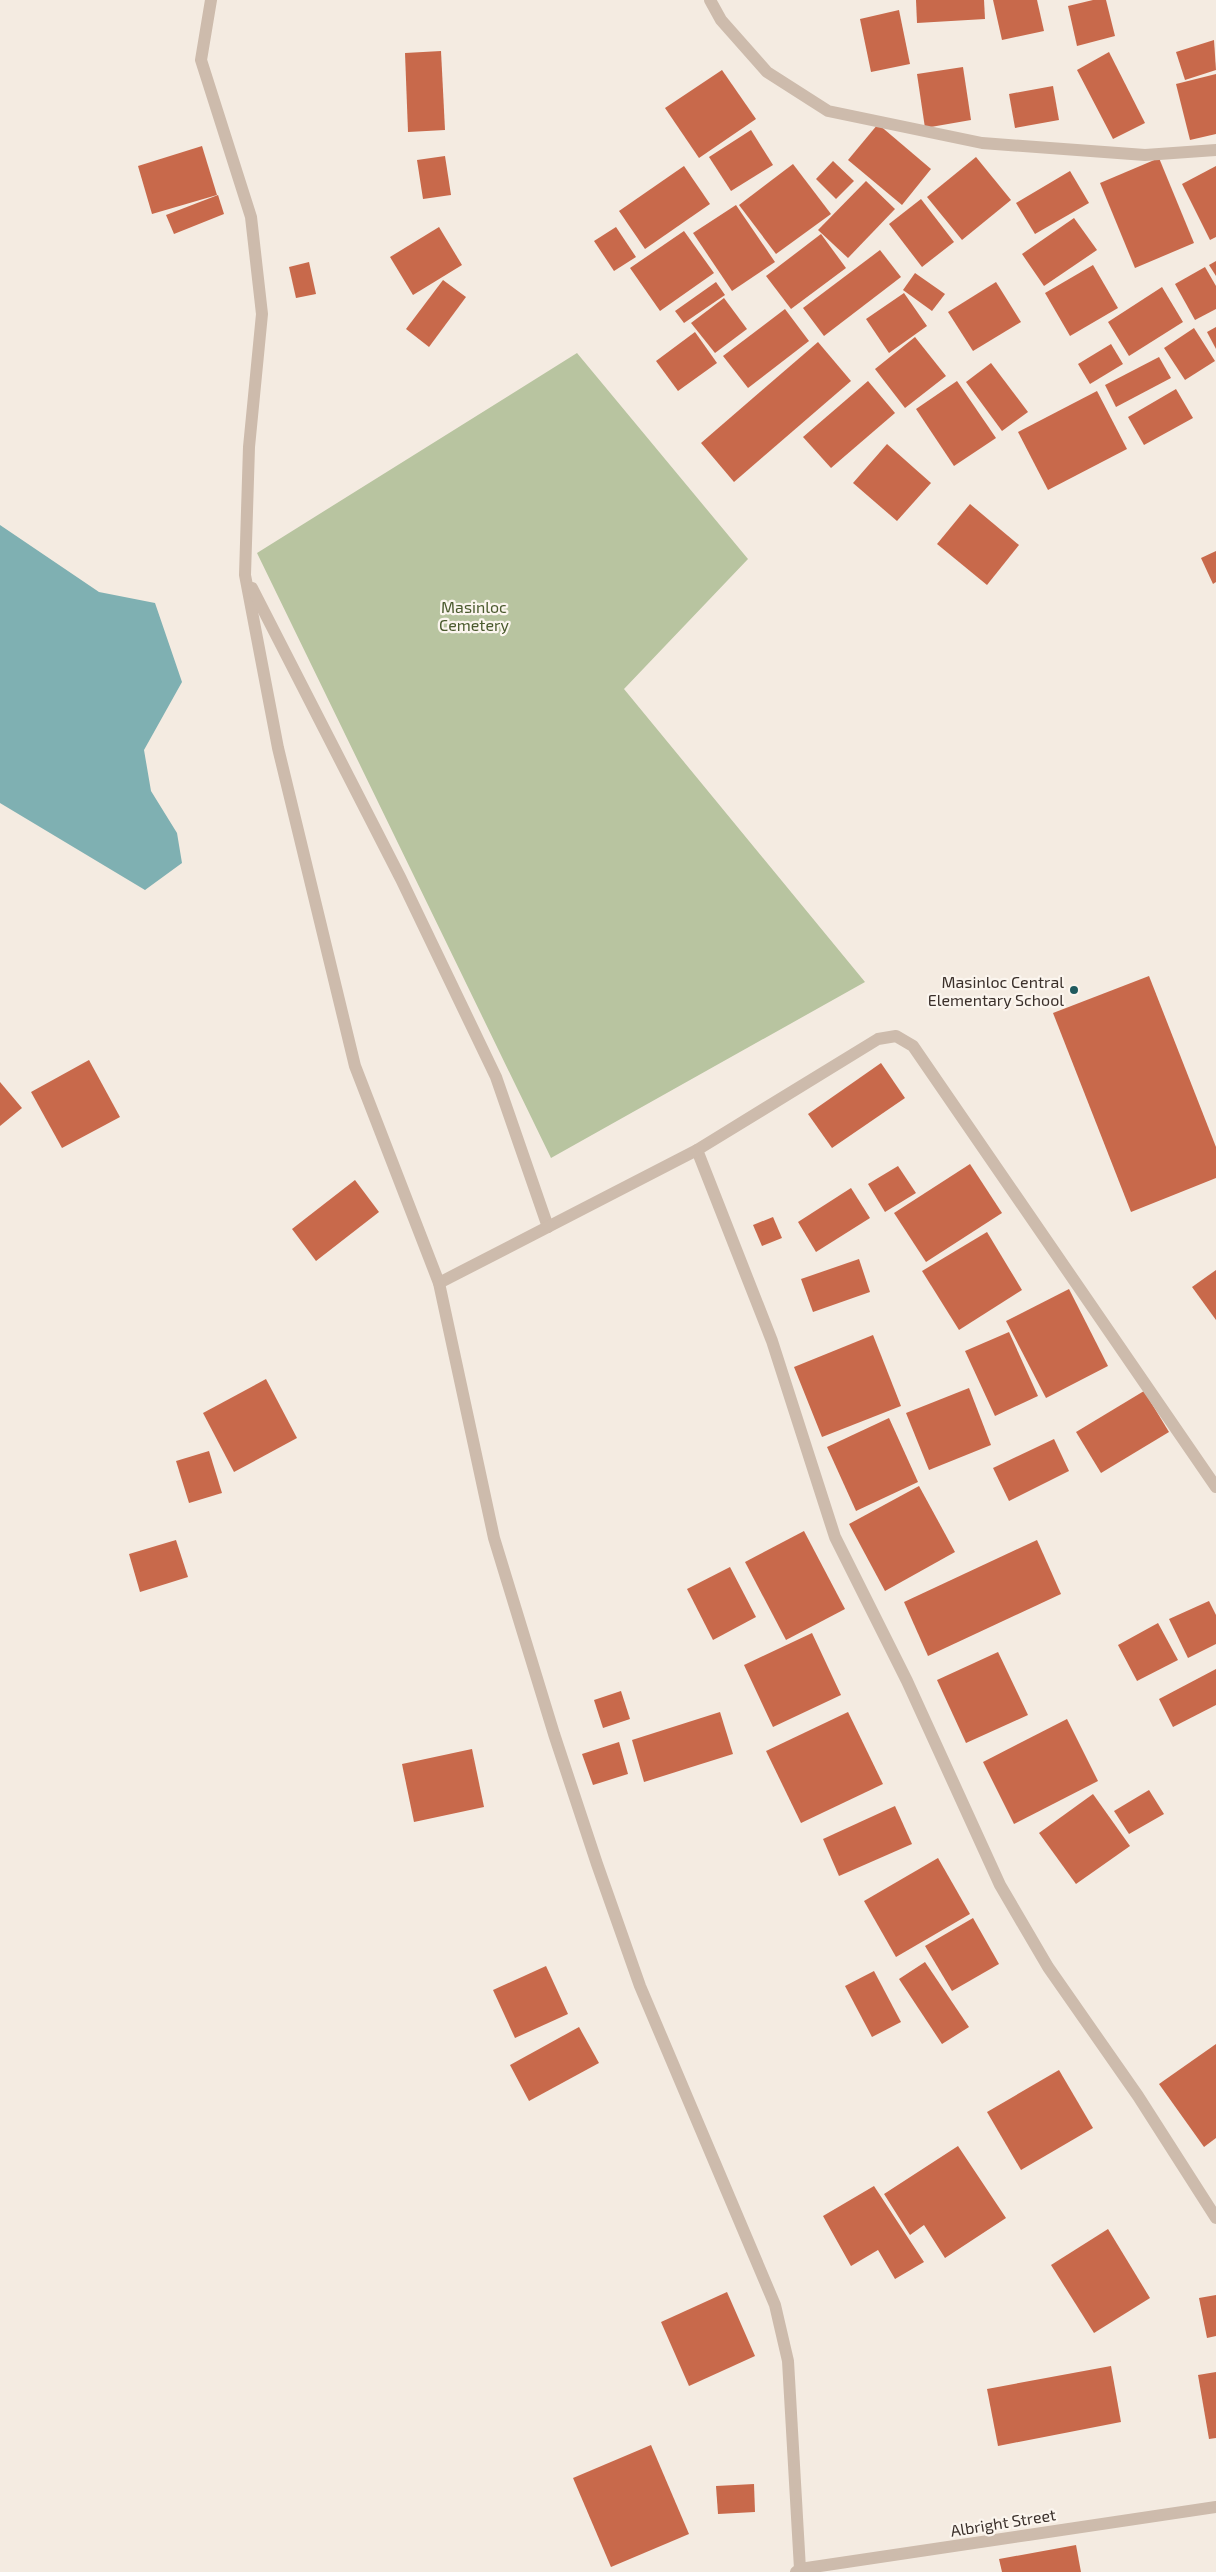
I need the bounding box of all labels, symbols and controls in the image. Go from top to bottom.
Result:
park label: Masinloc Cemetery [439,597,509,634]
place label: Masinloc Central Elementary School [928,972,1064,1009]
marker: Masinloc Central Elementary School [1068,984,1080,996]
street label: Albright Street [949,2504,1057,2540]

